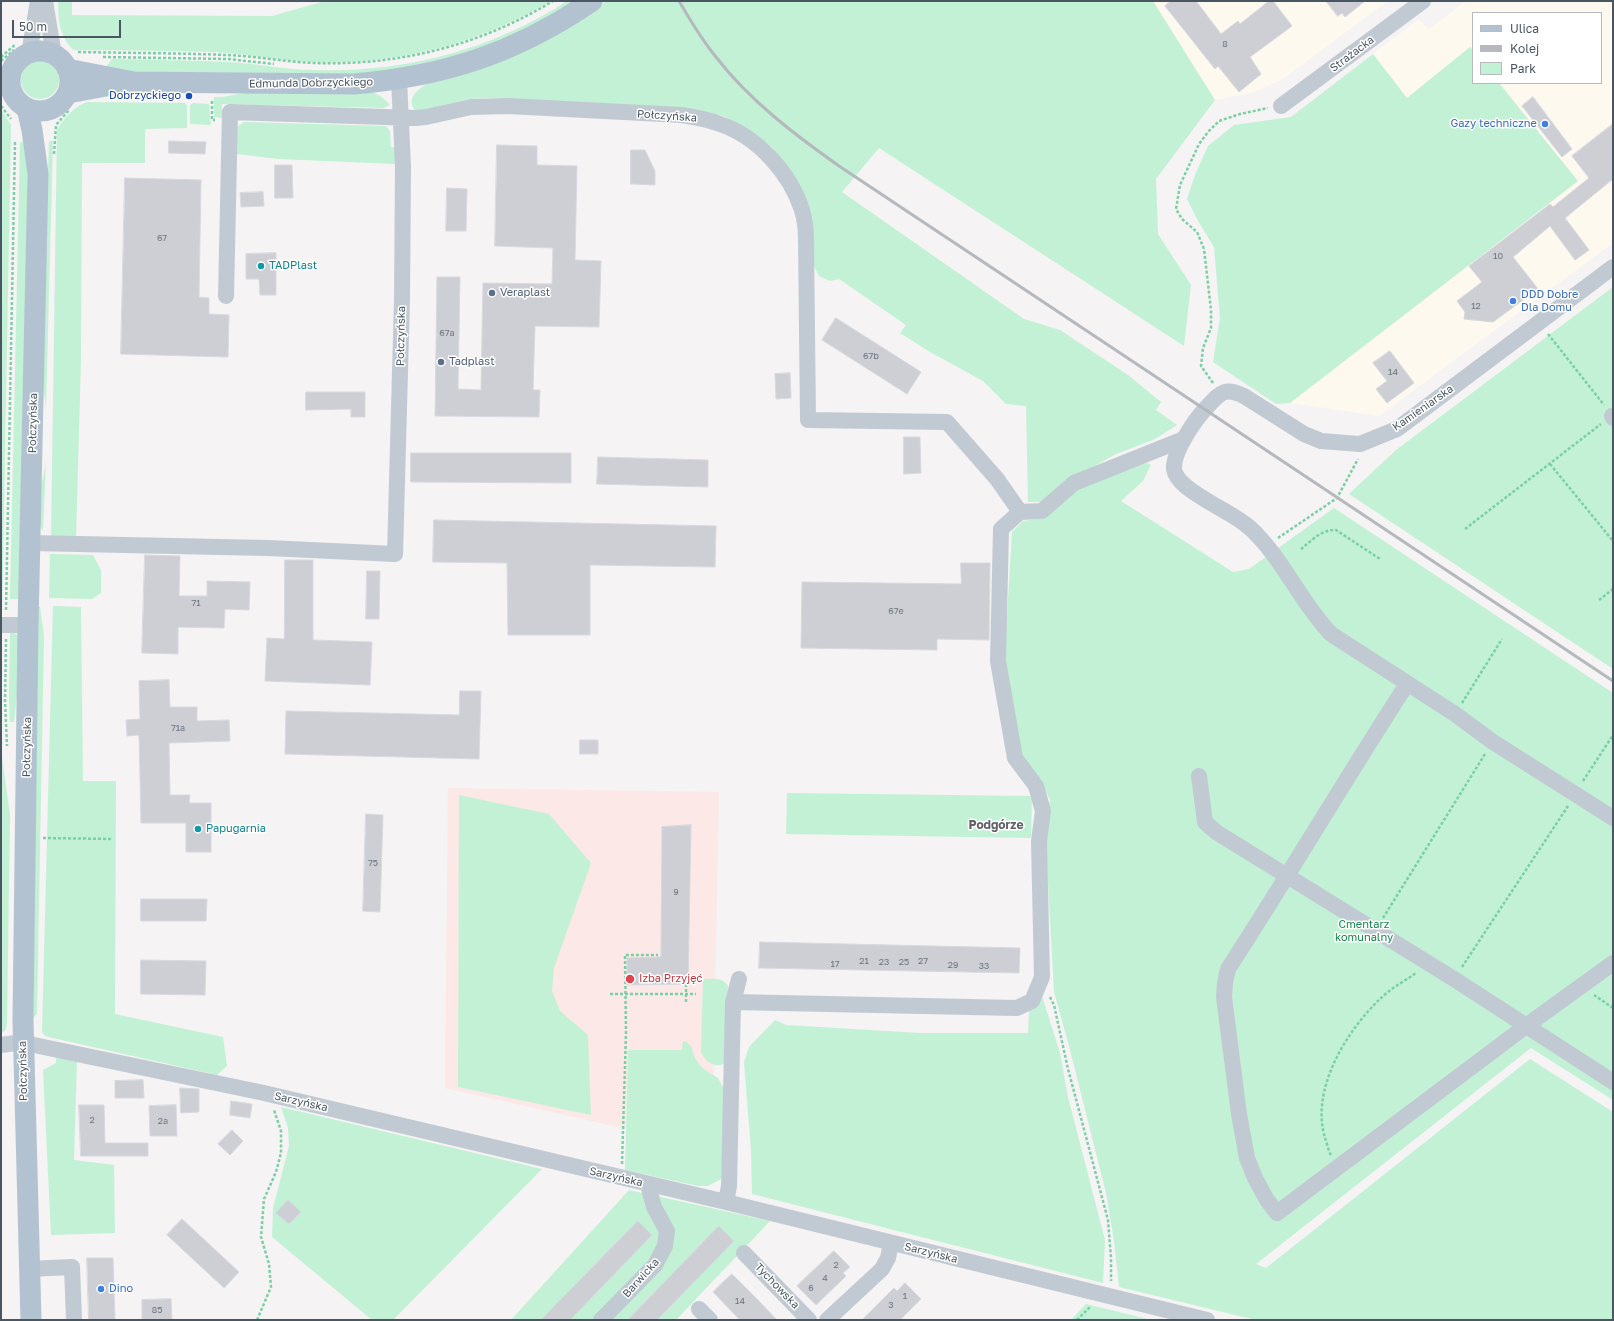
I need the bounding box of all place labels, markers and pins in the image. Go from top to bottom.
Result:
place label: Dobrzyckiego [109,89,181,103]
marker: Dobrzyckiego [184,91,194,101]
place label: Gazy techniczne [1450,117,1537,131]
marker: Gazy techniczne [1540,119,1550,129]
place label: TADPlast [269,259,317,273]
marker: TADPlast [256,261,266,271]
place label: Veraplast [500,286,550,300]
marker: Veraplast [487,288,497,298]
place label: DDD Dobre Dla Domu [1521,288,1578,314]
marker: DDD Dobre Dla Domu [1508,296,1518,306]
place label: Tadplast [449,355,495,369]
marker: Tadplast [436,357,446,367]
place label: Papugarnia [206,822,266,836]
marker: Papugarnia [193,824,203,834]
place label: Izba Przyjęć [639,972,703,986]
marker: Izba Przyjęć [624,973,636,985]
place label: Dino [109,1282,133,1296]
marker: Dino [96,1284,106,1294]

